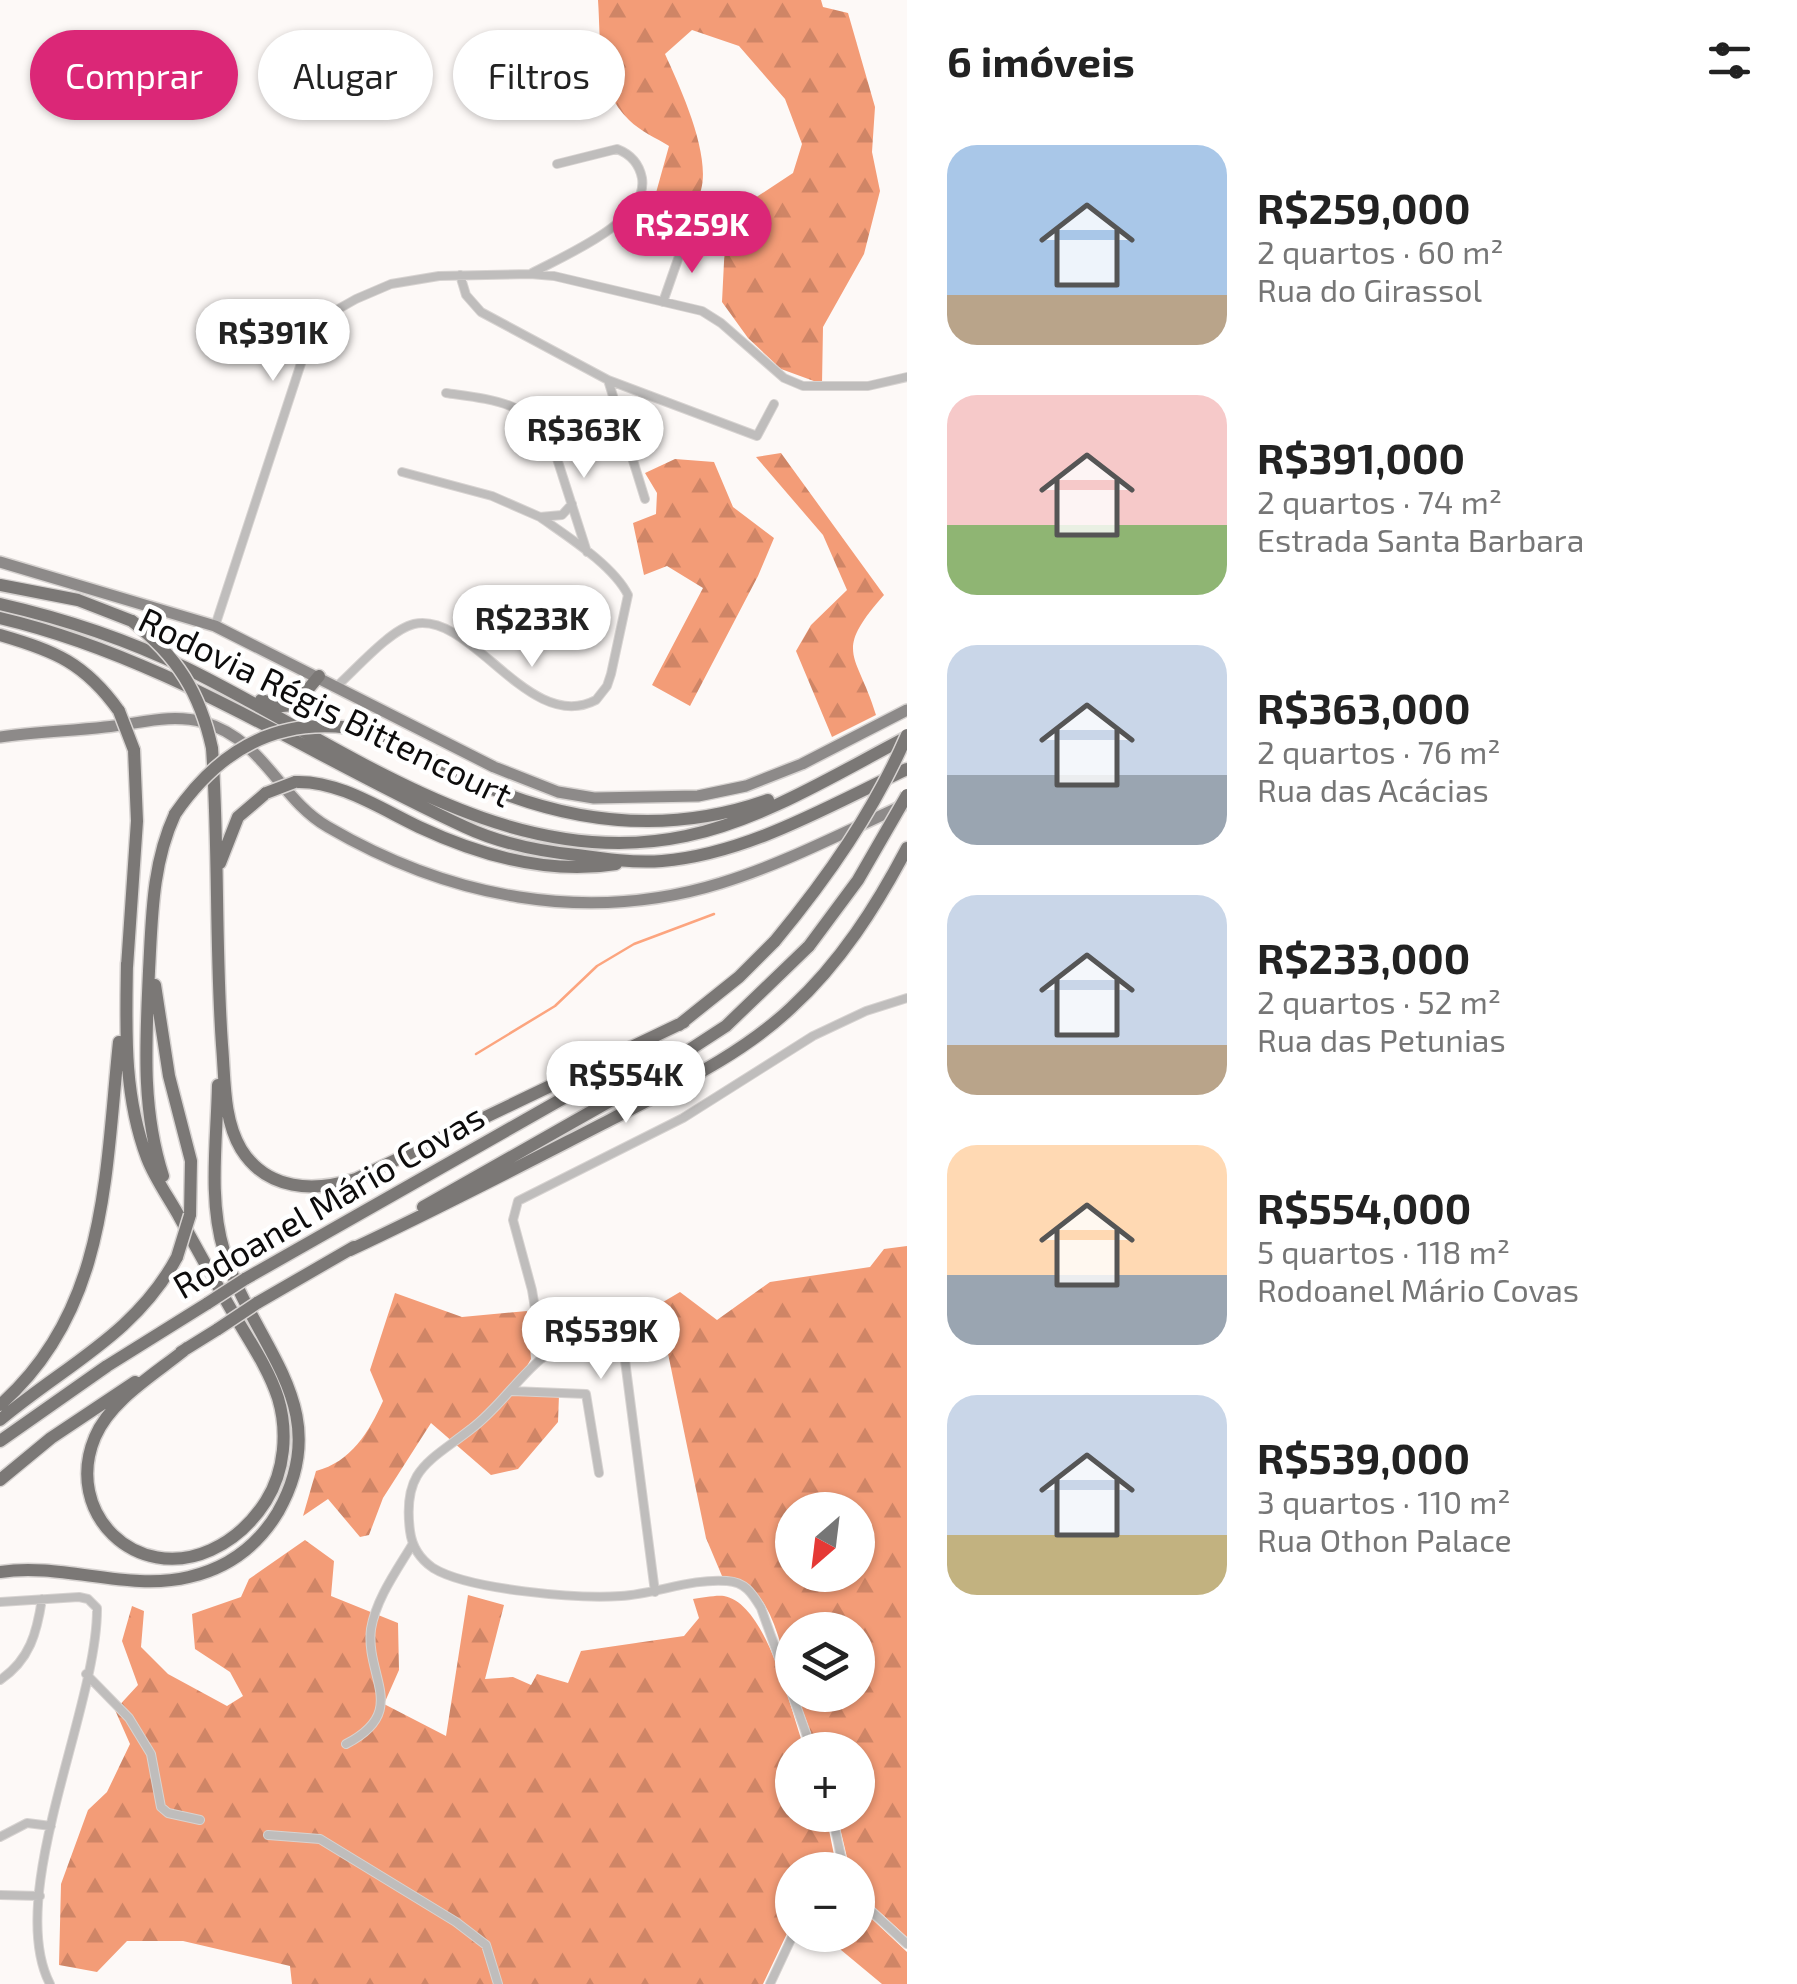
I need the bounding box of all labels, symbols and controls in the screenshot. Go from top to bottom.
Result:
chip: Comprar [30,30,238,120]
chip: Alugar [258,30,433,120]
chip: Filtros [453,30,625,120]
icon: filters [1702,33,1757,88]
text: 6 imóveis [947,35,1135,85]
text: R$259,000 [1257,182,1471,232]
icon: home [1027,185,1147,305]
pin: R$259K [611,191,773,276]
text: R$259K [635,204,749,242]
text: 2 quartos · 60 m² [1257,232,1503,270]
text: Rua do Girassol [1257,270,1482,308]
pin: R$391K [192,299,354,384]
text: R$391K [218,312,328,350]
pin: R$363K [503,396,665,481]
text: R$363K [527,409,641,447]
text: R$391,000 [1257,432,1465,482]
icon: home [1027,435,1147,555]
text: 2 quartos · 74 m² [1257,482,1502,520]
text: Estrada Santa Barbara [1257,520,1584,558]
pin: R$233K [451,585,613,670]
street label: Rodovia Régis Bittencourt [133,597,519,815]
text: R$233K [475,598,589,636]
text: R$363,000 [1257,682,1471,732]
icon: home [1027,685,1147,805]
text: 2 quartos · 76 m² [1257,732,1501,770]
text: Rua das Acácias [1257,770,1489,808]
text: R$233,000 [1257,932,1470,982]
icon: home [1027,935,1147,1055]
text: 2 quartos · 52 m² [1257,982,1501,1020]
text: Rua das Petunias [1257,1020,1506,1058]
pin: R$554K [545,1041,707,1126]
text: R$554K [568,1054,684,1092]
street label: Rodoanel Mário Covas [165,1094,491,1306]
text: R$554,000 [1257,1182,1471,1232]
icon: home [1027,1185,1147,1305]
text: 5 quartos · 118 m² [1257,1232,1510,1270]
text: Rodoanel Mário Covas [1257,1270,1579,1308]
pin: R$539K [520,1297,682,1382]
text: R$539K [544,1310,658,1348]
text: R$539,000 [1257,1432,1470,1482]
icon: home [1027,1435,1147,1555]
text: 3 quartos · 110 m² [1257,1482,1510,1520]
north arrow [775,1492,875,1592]
map controls [775,1492,875,1952]
text: Rua Othon Palace [1257,1520,1512,1558]
button: layers [775,1612,875,1712]
button: + [775,1732,875,1832]
button: − [775,1852,875,1952]

